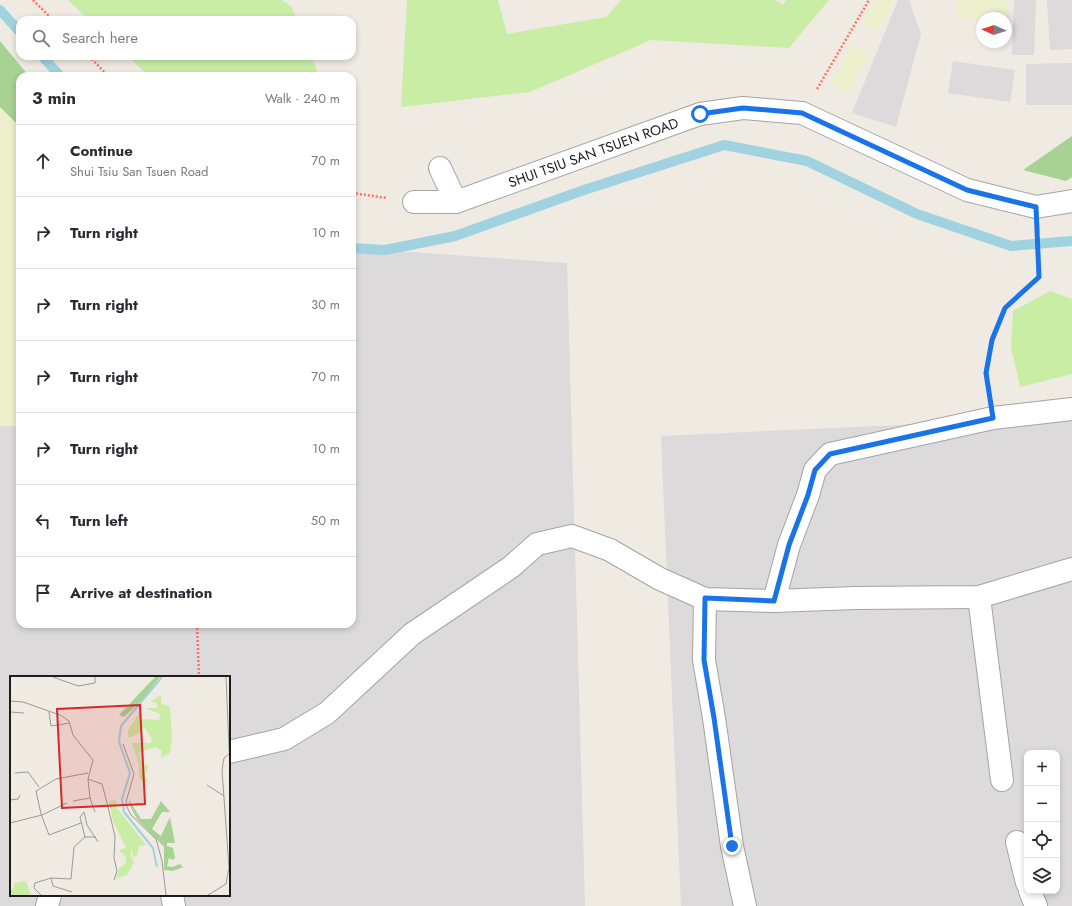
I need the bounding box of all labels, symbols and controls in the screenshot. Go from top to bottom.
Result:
north arrow [976,12,1012,48]
search box [16,16,356,60]
icon: search [30,27,52,49]
text: Search here [62,27,138,49]
text: 3 min [32,86,76,110]
text: Walk · 240 m [265,89,340,108]
route start [691,105,709,123]
street label: SHUI TSIU SAN TSUEN ROAD [505,113,681,192]
text: Continue [70,140,133,162]
icon: ahead [32,150,54,172]
text: 70 m [311,151,340,170]
text: Shui Tsiu San Tsuen Road [70,162,209,181]
icon: right [32,222,54,244]
text: Turn right [70,222,138,244]
text: 10 m [312,223,340,242]
icon: right [32,294,54,316]
text: Turn right [70,294,138,316]
text: 30 m [311,295,340,314]
icon: right [32,366,54,388]
text: Turn right [70,366,138,388]
text: 70 m [311,367,340,386]
icon: right [32,438,54,460]
text: Turn right [70,438,138,460]
text: 10 m [312,439,340,458]
icon: left [32,510,54,532]
text: Turn left [70,510,128,532]
text: 50 m [311,511,340,530]
icon: arrive [32,582,54,604]
text: Arrive at destination [70,582,212,604]
inset map [10,676,230,896]
map controls [1024,750,1060,894]
button: + [1024,750,1060,786]
button: − [1024,786,1060,822]
button: locate [1024,822,1060,858]
route end [723,837,741,855]
button: layers [1024,858,1060,894]

